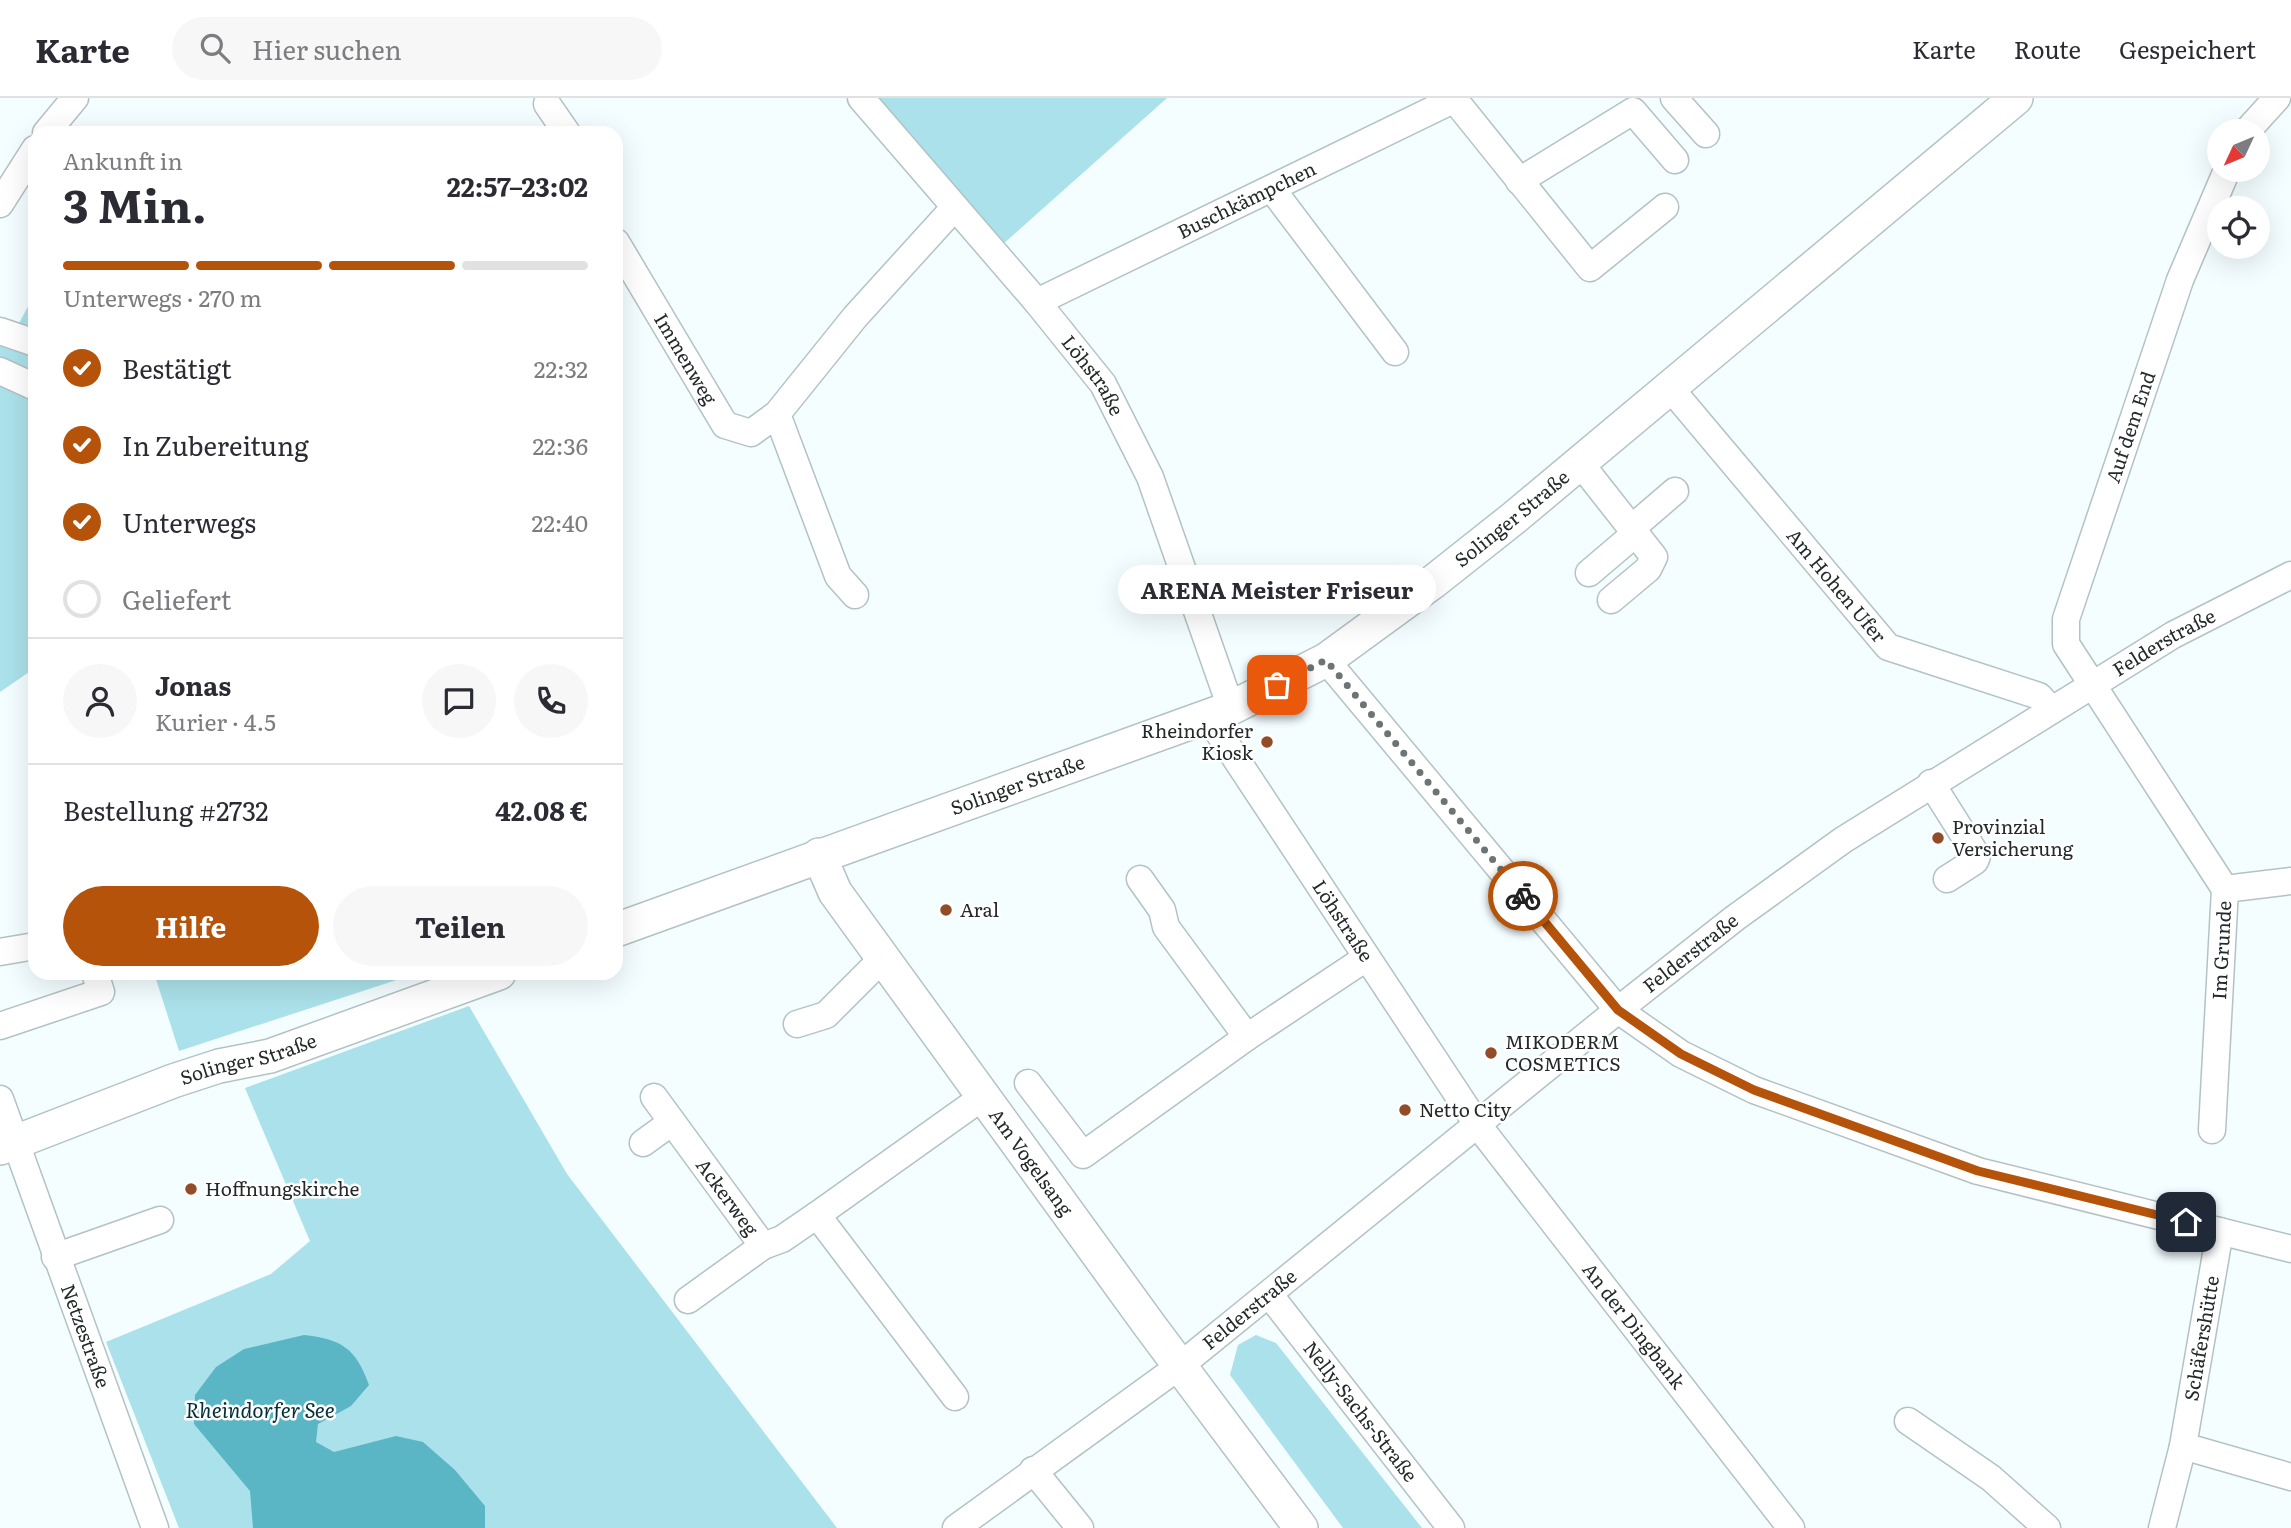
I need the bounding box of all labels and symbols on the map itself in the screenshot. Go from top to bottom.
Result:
north arrow [2207,119,2270,182]
street label: Buschkämpchen [1172,154,1320,245]
street label: Immenweg [648,307,725,410]
street label: Löhstraße [1056,328,1132,420]
street label: Auf dem End [2098,367,2161,486]
street label: Solinger Straße [1448,462,1575,573]
street label: Am Hohen Ufer [1781,522,1893,648]
callout: ARENA Meister Friseur [1118,566,1436,615]
street label: Felderstraße [2107,601,2220,682]
pin [1247,655,1307,715]
place label: Rheindorfer Kiosk [1141,716,1253,766]
marker: Rheindorfer Kiosk [1259,734,1275,750]
street label: Solinger Straße [946,747,1088,821]
place label: Provinzial Versicherung [1952,812,2074,862]
marker: Provinzial Versicherung [1930,830,1946,846]
courier [1488,861,1558,931]
street label: Löhstraße [1306,874,1381,967]
place label: Aral [960,895,999,923]
street label: Im Grunde [2204,900,2237,1000]
marker: Aral [938,902,954,918]
street label: Felderstraße [1636,906,1744,999]
street label: Solinger Straße [176,1025,320,1091]
place label: MIKODERM COSMETICS [1505,1027,1621,1077]
marker: MIKODERM COSMETICS [1483,1045,1499,1061]
place label: Netto City [1419,1095,1511,1123]
street label: Am Vogelsang [983,1102,1081,1221]
marker: Netto City [1397,1102,1413,1118]
street label: Ackerweg [690,1152,766,1241]
place label: Hoffnungskirche [205,1174,360,1202]
marker: Hoffnungskirche [183,1181,199,1197]
pin [2156,1192,2216,1252]
street label: An der Dingbank [1576,1256,1693,1395]
street label: Felderstraße [1196,1262,1302,1356]
street label: Schäfershütte [2176,1273,2225,1403]
street label: Netzestraße [55,1280,118,1392]
street label: Nelly-Sachs-Straße [1298,1335,1425,1487]
water label: Rheindorfer See [185,1393,335,1424]

